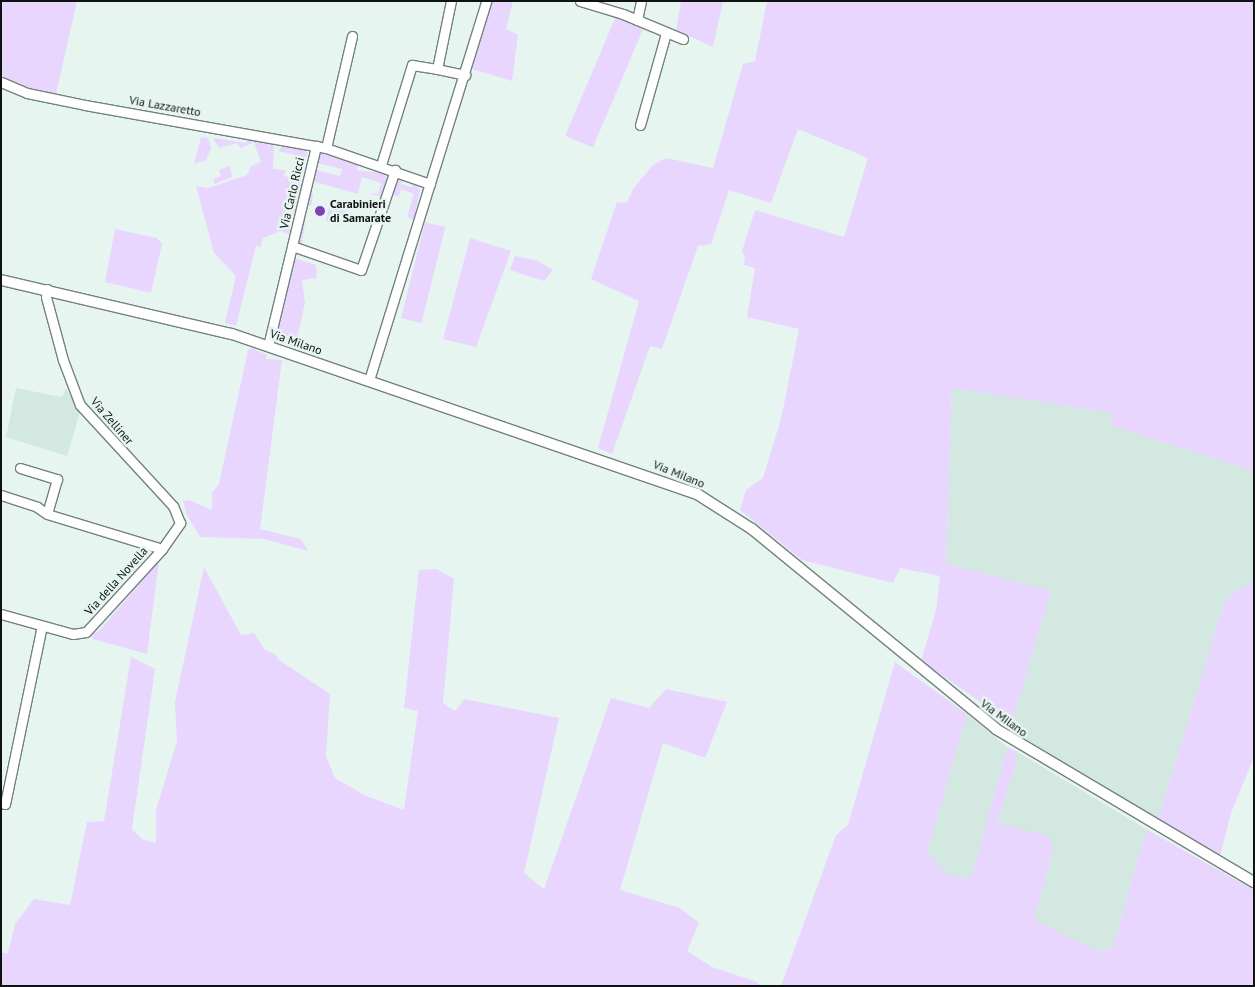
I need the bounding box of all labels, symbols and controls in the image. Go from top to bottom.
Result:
street label: Via Lazzaretto [128,93,202,119]
street label: Via Carlo Ricci [277,156,307,230]
place label: Carabinieri di Samarate [330,197,391,225]
marker: Carabinieri di Samarate [314,205,326,217]
street label: Via Milano [268,326,324,358]
street label: Via Zelliner [87,394,137,448]
street label: Via Milano [651,457,707,491]
street label: Via della Novella [82,544,150,618]
street label: Via Milano [978,696,1030,740]

